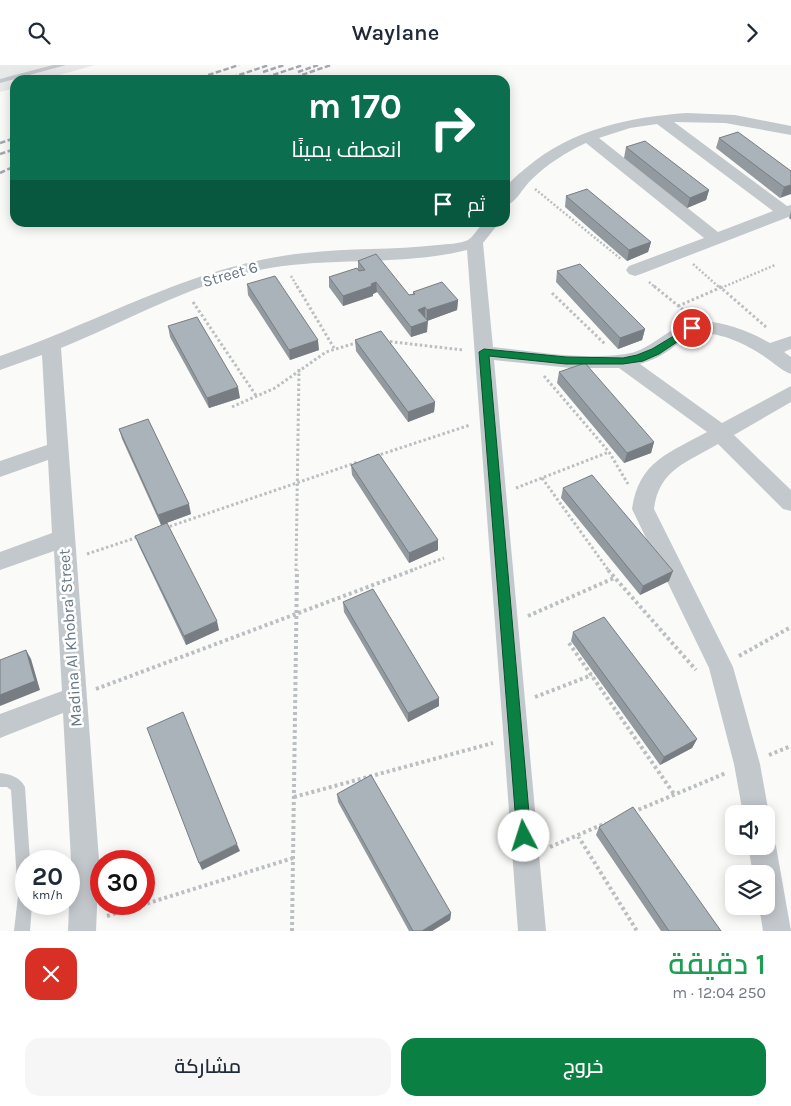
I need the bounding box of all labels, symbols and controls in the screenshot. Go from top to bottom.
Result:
icon: search [25,19,53,47]
icon: forward [738,19,766,47]
text: Waylane [352,20,439,46]
text: 170 m [308,86,402,127]
icon: right [420,95,485,160]
text: انعطف يمينًا [291,137,402,163]
icon: arrive [429,190,457,218]
text: ثم [467,194,485,216]
street label: Street 6 [200,257,260,291]
pin [671,307,713,349]
icon: arrive [678,314,706,342]
street label: Madina Al Khobra' Street [54,548,86,728]
map controls [725,805,775,915]
button: sound [725,805,775,855]
position arrow [497,809,549,861]
speed limit sign: 30 [90,850,155,915]
text: 20 [32,862,63,891]
button: layers [725,865,775,915]
text: km/h [32,888,63,902]
text: 1 دقيقة [668,946,766,982]
button: close [25,948,77,1000]
text: 250 m · 12:04 [672,983,766,1002]
button: مشاركة [25,1038,391,1096]
button: خروج [401,1038,766,1096]

